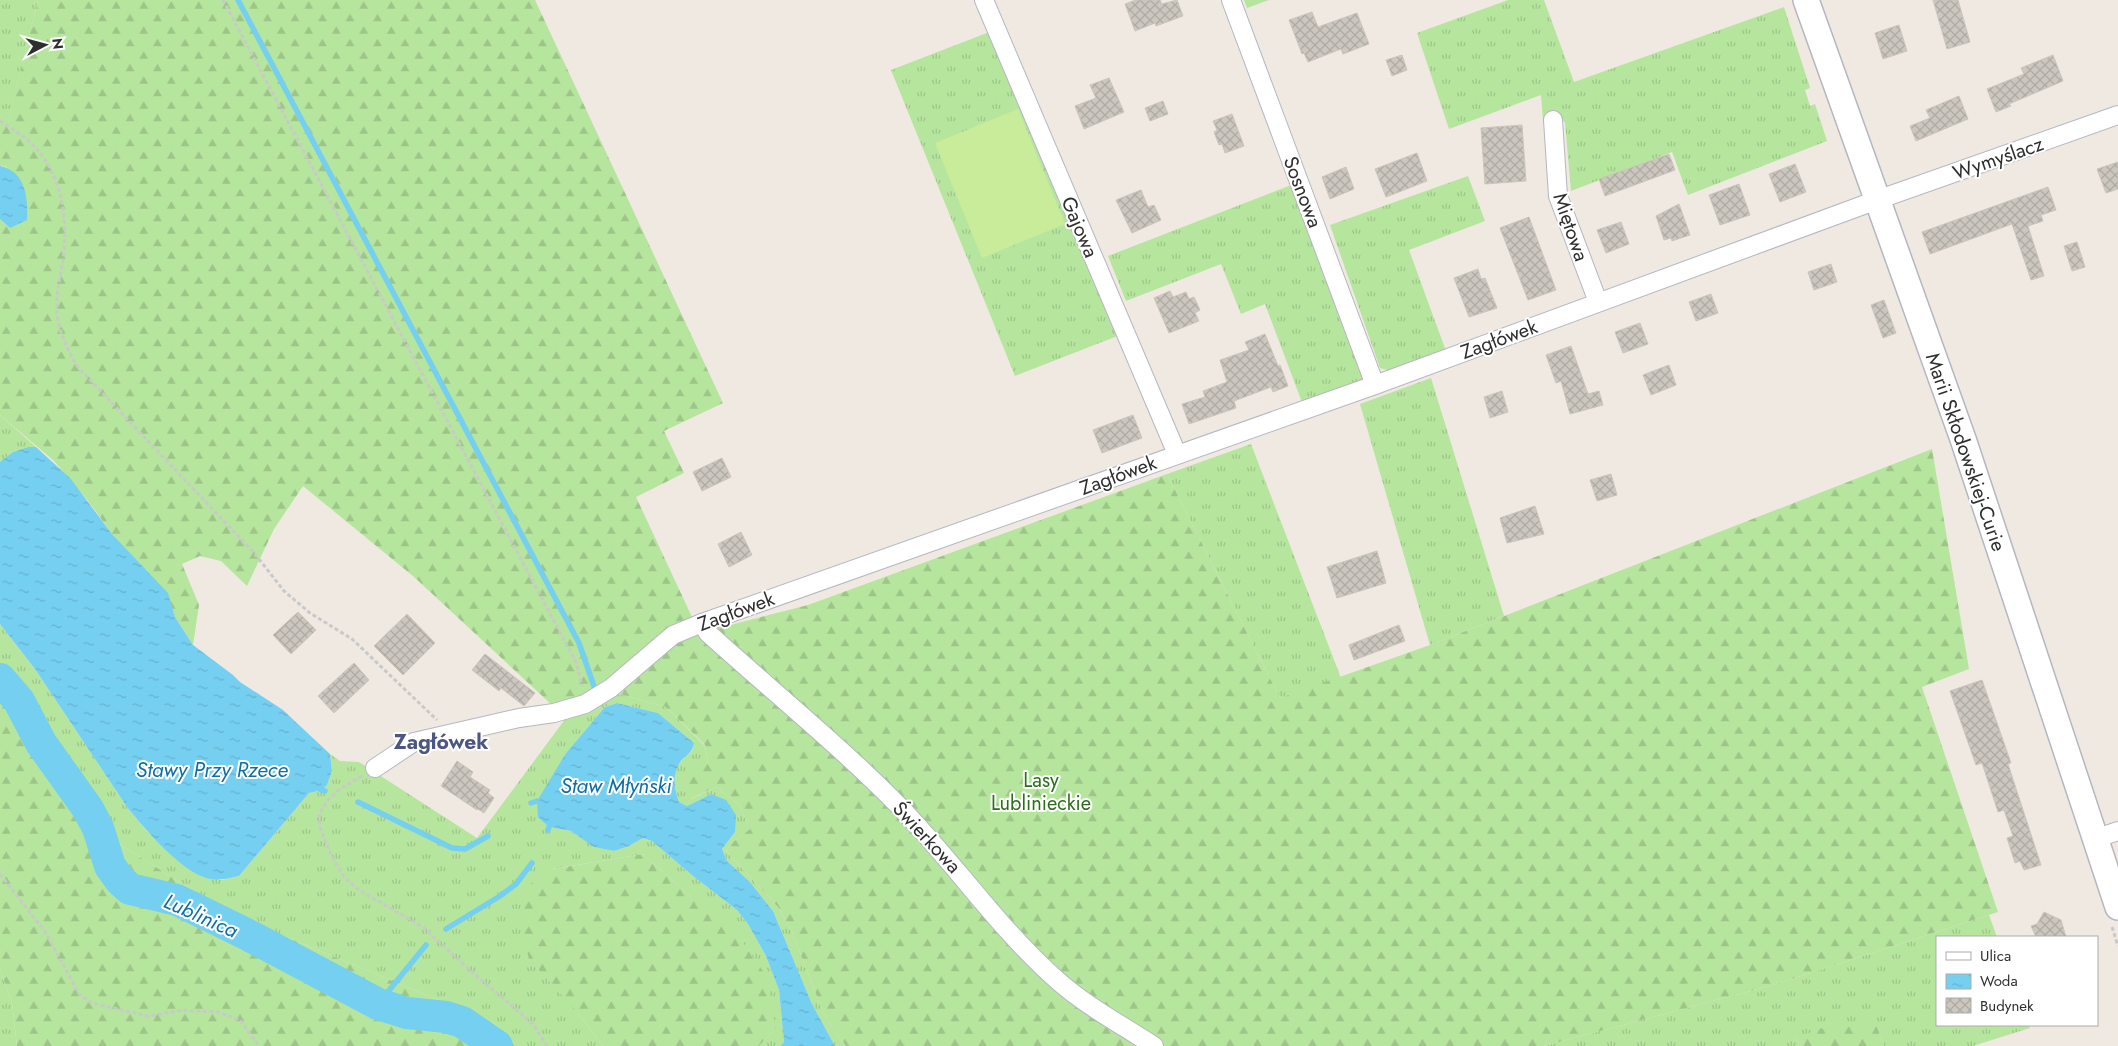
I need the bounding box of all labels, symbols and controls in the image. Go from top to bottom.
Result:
north arrow [20,20,70,70]
text: N [47,37,68,50]
street label: Wymyślacz [1949,129,2047,187]
street label: Sosnowa [1276,152,1329,232]
street label: Miętowa [1545,189,1596,265]
street label: Gajowa [1054,192,1105,262]
street label: Zagłówek [1457,312,1542,367]
street label: Marii Skłodowskiej-Curie [1918,349,2013,555]
street label: Zagłówek [1076,448,1161,503]
street label: Zagłówek [694,584,779,639]
district label: Zagłówek [394,727,488,757]
water label: Stawy Przy Rzece [136,755,288,785]
park label: Lasy Lublinieckie [991,766,1091,818]
water label: Staw Młyński [560,771,672,801]
street label: Świerkowa [886,795,968,880]
water label: Lublinica [159,886,243,946]
legend [1936,936,2098,1026]
text: Ulica [1980,945,2011,967]
text: Woda [1980,970,2018,992]
text: Budynek [1980,995,2034,1017]

